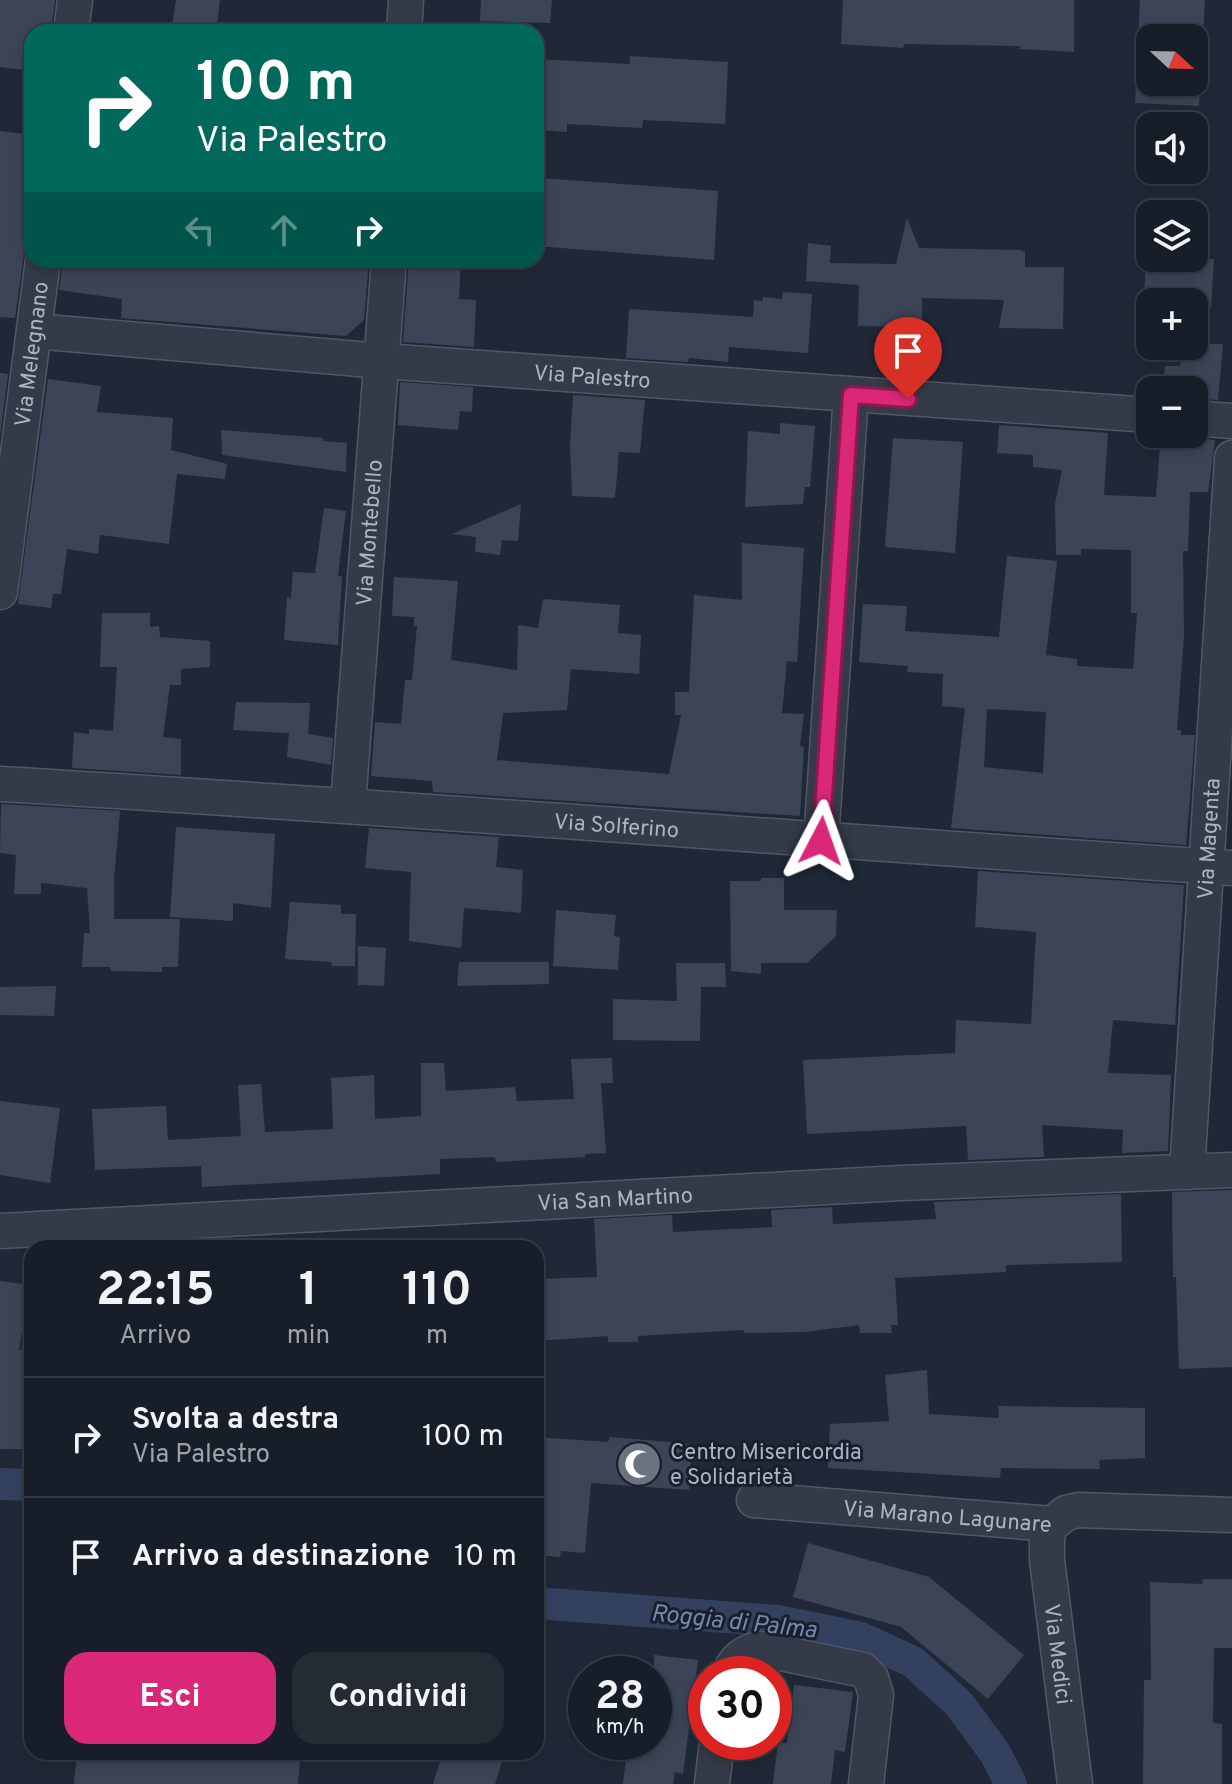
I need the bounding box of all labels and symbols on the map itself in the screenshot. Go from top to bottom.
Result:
north arrow [1136,24,1208,96]
street label: Via Melegnano [11,280,56,429]
pin [874,317,942,399]
street label: Via Palestro [533,361,651,396]
street label: Via Montebello [352,459,390,607]
street label: Via Magenta [1193,777,1228,900]
position arrow [779,799,863,883]
street label: Via Solferino [553,810,680,845]
street label: Via San Martino [537,1183,694,1218]
mosque icon: Centro Misericordia e Solidarietà [615,1440,663,1488]
place label: Centro Misericordia e Solidarietà [670,1440,862,1492]
street label: Via Marano Lagunare [842,1496,1052,1540]
water label: Roggia di Palma [650,1599,819,1647]
street label: Via Medici [1037,1602,1076,1706]
speed limit sign: 30 [688,1656,792,1760]

